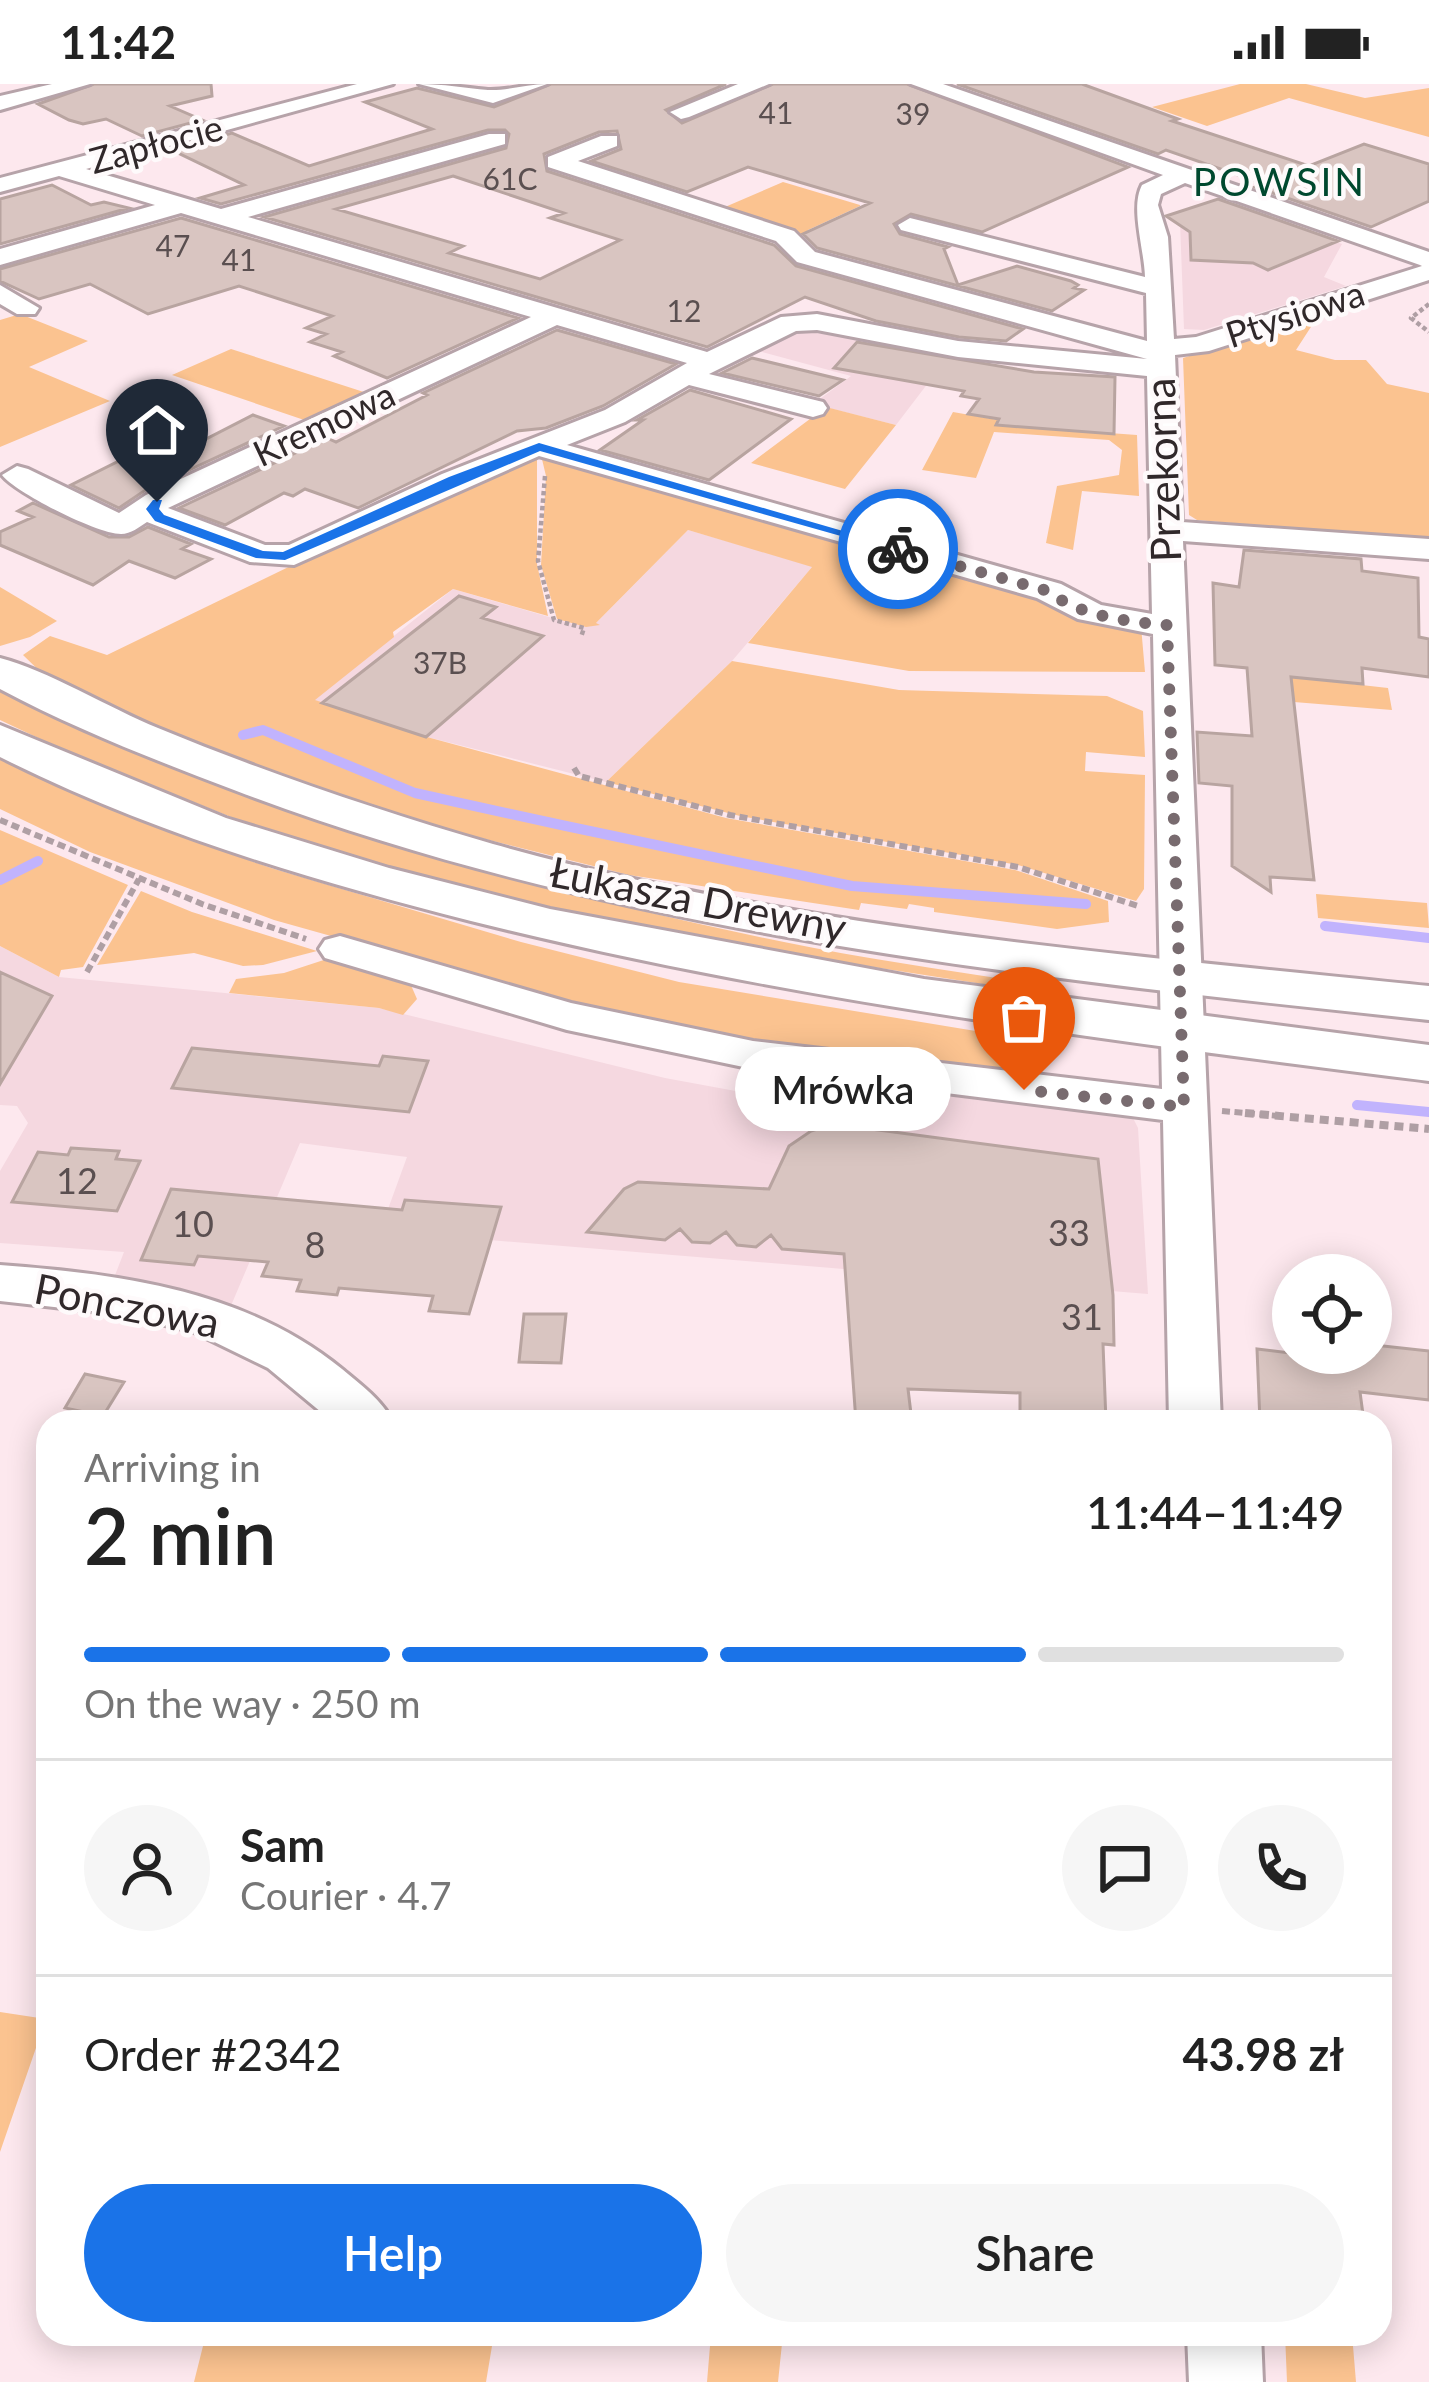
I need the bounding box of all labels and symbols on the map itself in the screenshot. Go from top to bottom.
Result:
house number: 41 [759,94,793,130]
house number: 39 [896,95,930,131]
street label: Zapłocie [84,104,227,182]
district label: POWSIN [1193,158,1367,204]
house number: 61C [483,160,537,196]
house number: 47 [156,227,190,263]
house number: 41 [222,241,256,277]
street label: Ptysiowa [1220,270,1370,356]
house number: 12 [667,292,701,328]
street label: Kremowa [246,371,401,475]
street label: Przekorna [1134,377,1190,563]
pin [106,379,208,502]
courier [838,489,958,609]
house number: 37B [413,644,467,680]
street label: Łukasza Drewny [546,846,851,952]
pin [973,967,1075,1090]
callout: Mrówka [736,1048,952,1132]
house number: 12 [56,1158,98,1202]
house number: 10 [172,1201,214,1245]
house number: 33 [1048,1210,1090,1254]
house number: 8 [305,1222,325,1266]
street label: Ponczowa [31,1263,224,1347]
house number: 31 [1061,1294,1103,1338]

